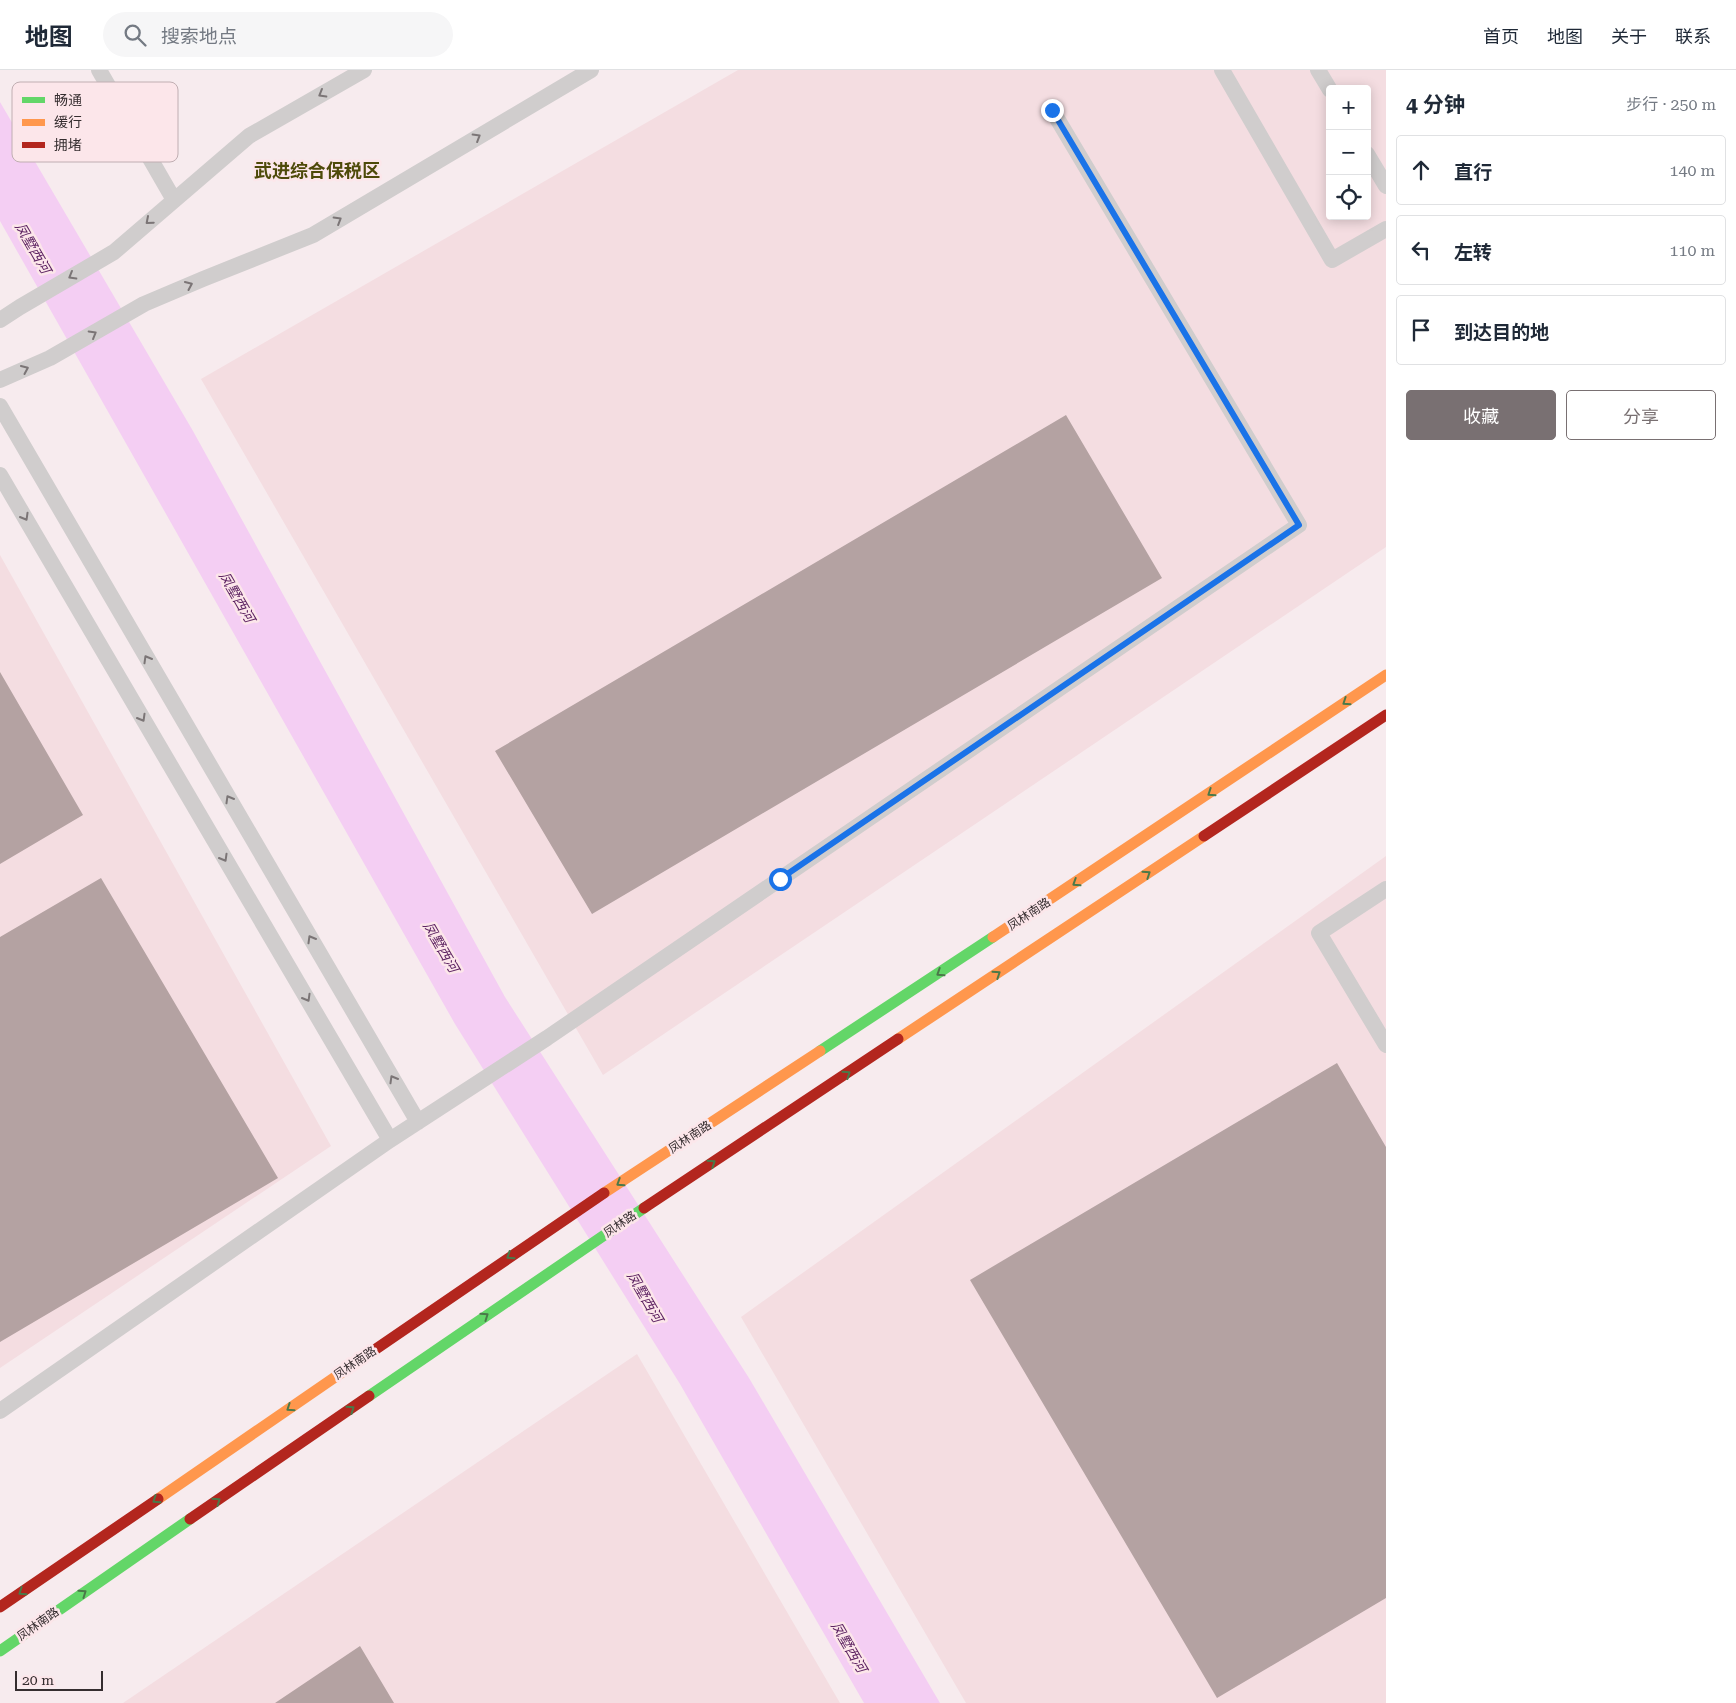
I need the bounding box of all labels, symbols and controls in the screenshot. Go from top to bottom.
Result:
search box [103,12,453,57]
icon: search [121,21,149,49]
text: 地图 [25,23,73,51]
text: 搜索地点 [161,25,237,48]
text: 首页 [1483,26,1519,47]
text: 地图 [1547,26,1583,47]
text: 关于 [1611,26,1647,47]
text: 联系 [1675,26,1711,47]
legend [12,82,178,162]
map controls [1326,85,1371,220]
button: + [1326,85,1371,130]
one-way arrow [318,88,327,98]
text: 畅通 [54,92,82,108]
text: 4 分钟 [1406,93,1465,117]
text: 步行 · 250 m [1626,95,1716,114]
route end [1041,99,1064,122]
text: 缓行 [54,114,82,130]
button: − [1326,130,1371,175]
one-way arrow [472,134,481,144]
text: 拥堵 [54,137,82,153]
icon: ahead [1407,156,1435,184]
district label: 武进综合保税区 [254,160,380,181]
text: 直行 [1454,161,1492,184]
text: 140 m [1669,161,1715,180]
button: locate [1326,175,1371,220]
one-way arrow [146,216,155,224]
one-way arrow [332,217,341,227]
water label: 凤墅西河 [12,220,55,279]
icon: left [1407,236,1435,264]
text: 左转 [1454,241,1492,264]
text: 110 m [1669,241,1715,260]
one-way arrow [69,270,78,280]
one-way arrow [184,280,193,291]
icon: arrive [1407,316,1435,344]
text: 到达目的地 [1454,321,1549,344]
one-way arrow [87,330,96,340]
one-way arrow [20,365,29,375]
button: 收藏 [1406,390,1556,440]
button: 分享 [1566,390,1716,440]
one-way arrow [18,512,28,521]
water label: 凤墅西河 [216,569,259,628]
one-way arrow [144,655,154,664]
one-way arrow [1342,696,1351,705]
one-way arrow [136,712,146,721]
one-way arrow [1207,787,1217,796]
one-way arrow [226,795,236,804]
one-way arrow [218,852,228,861]
route start [769,868,792,891]
one-way arrow [1141,871,1150,880]
one-way arrow [1072,877,1082,886]
street label: 凤林南路 [1005,895,1053,933]
water label: 凤墅西河 [420,919,463,978]
one-way arrow [308,936,318,945]
one-way arrow [937,966,946,976]
one-way arrow [991,971,1001,980]
one-way arrow [300,992,310,1001]
one-way arrow [842,1070,851,1080]
one-way arrow [390,1076,400,1085]
street label: 凤林南路 [666,1118,714,1156]
one-way arrow [706,1160,715,1170]
one-way arrow [616,1177,626,1186]
street label: 凤林路 [601,1208,639,1240]
one-way arrow [506,1250,515,1260]
water label: 凤墅西河 [624,1269,667,1328]
one-way arrow [479,1313,488,1322]
street label: 凤林南路 [331,1344,379,1382]
one-way arrow [286,1402,296,1411]
one-way arrow [345,1406,355,1415]
one-way arrow [152,1494,162,1503]
one-way arrow [211,1498,221,1507]
one-way arrow [18,1586,28,1595]
one-way arrow [78,1590,87,1599]
street label: 凤林南路 [14,1604,62,1644]
water label: 凤墅西河 [828,1619,871,1678]
scale bar [15,1668,102,1691]
text: 20 m [22,1672,54,1688]

